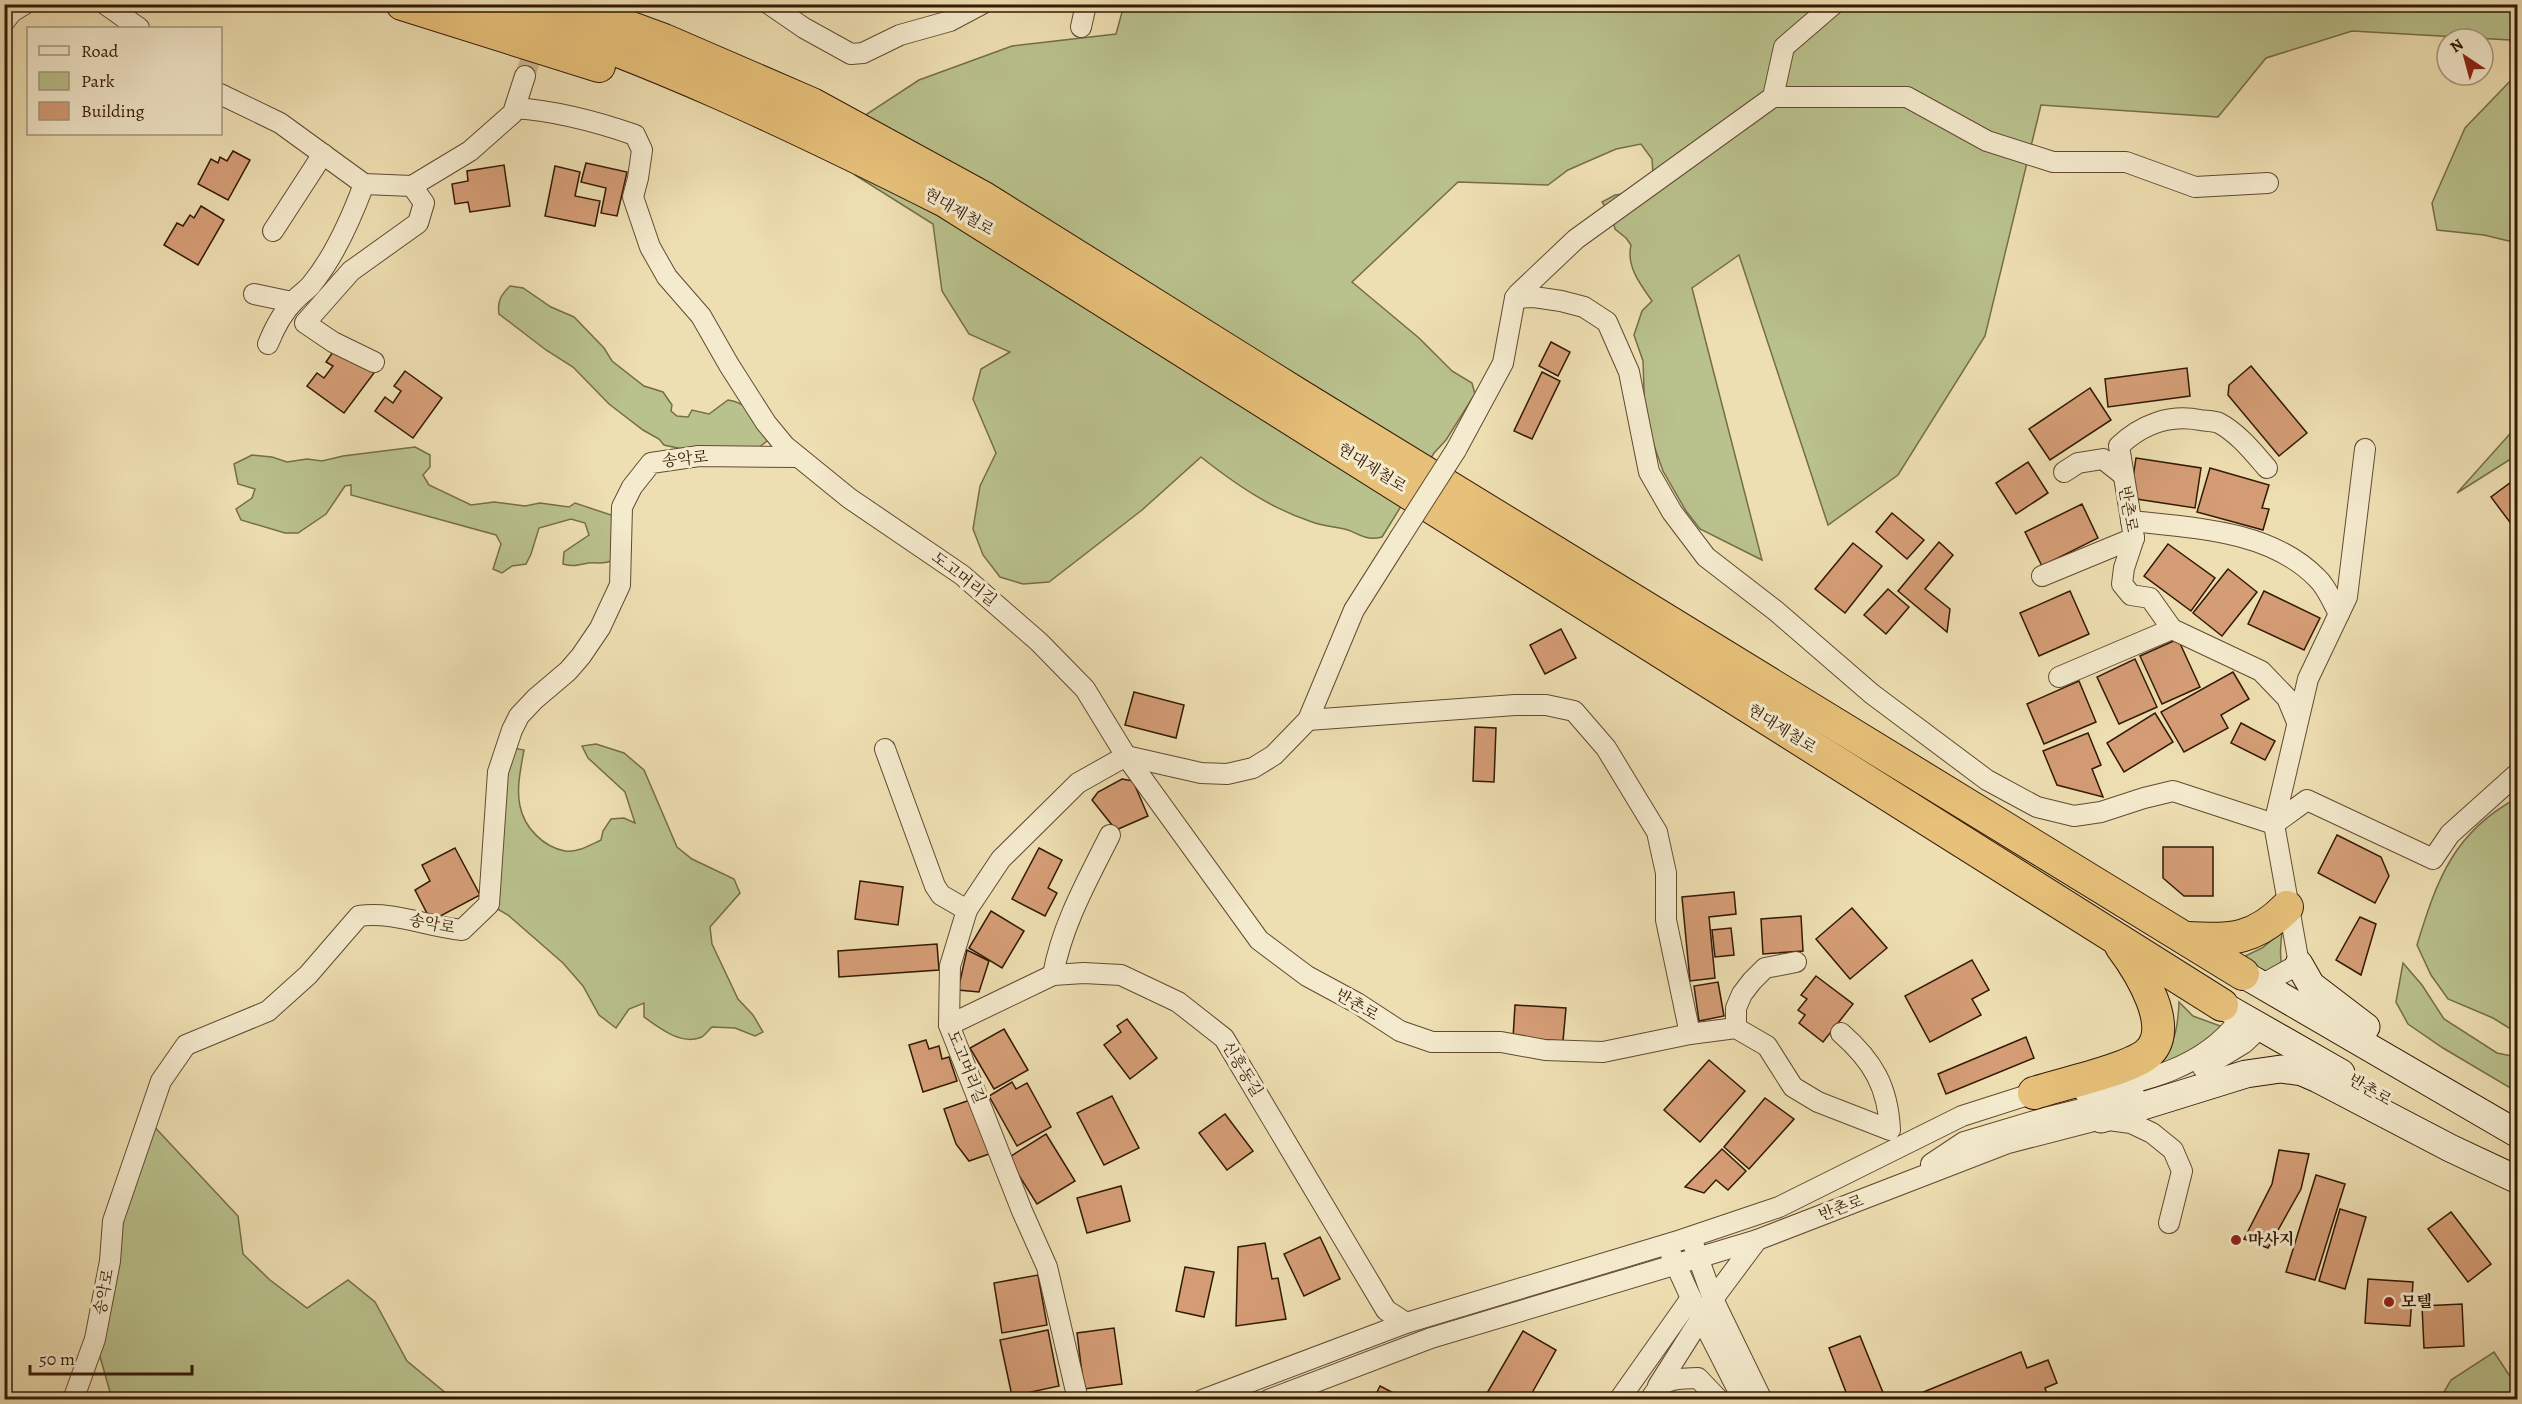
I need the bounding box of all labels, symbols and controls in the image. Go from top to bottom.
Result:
legend [27,27,222,135]
north arrow [2435,27,2495,87]
text: N [2446,33,2468,58]
text: Road [81,39,119,63]
text: Park [81,69,115,93]
text: Building [81,99,145,123]
street label: 현대제철로 [920,183,998,241]
street label: 현대제철로 [1333,438,1411,498]
street label: 송악로 [661,446,710,472]
street label: 반촌로 [2113,484,2143,534]
street label: 도고머리길 [927,547,1001,611]
street label: 현대제철로 [1743,699,1821,759]
street label: 송악로 [407,909,457,939]
street label: 반촌로 [1331,984,1383,1026]
street label: 도고머리길 [941,1027,991,1107]
street label: 신흥동길 [1216,1037,1268,1101]
street label: 반촌로 [2344,1069,2396,1111]
street label: 반촌로 [1815,1190,1867,1226]
place label: 마사지 [2248,1229,2294,1251]
marker: 마사지 [2229,1233,2243,1247]
street label: 송악로 [89,1267,119,1317]
place label: 모텔 [2401,1291,2432,1313]
marker: 모텔 [2382,1295,2396,1309]
scale bar [30,1338,192,1376]
text: 50 m [39,1347,75,1371]

